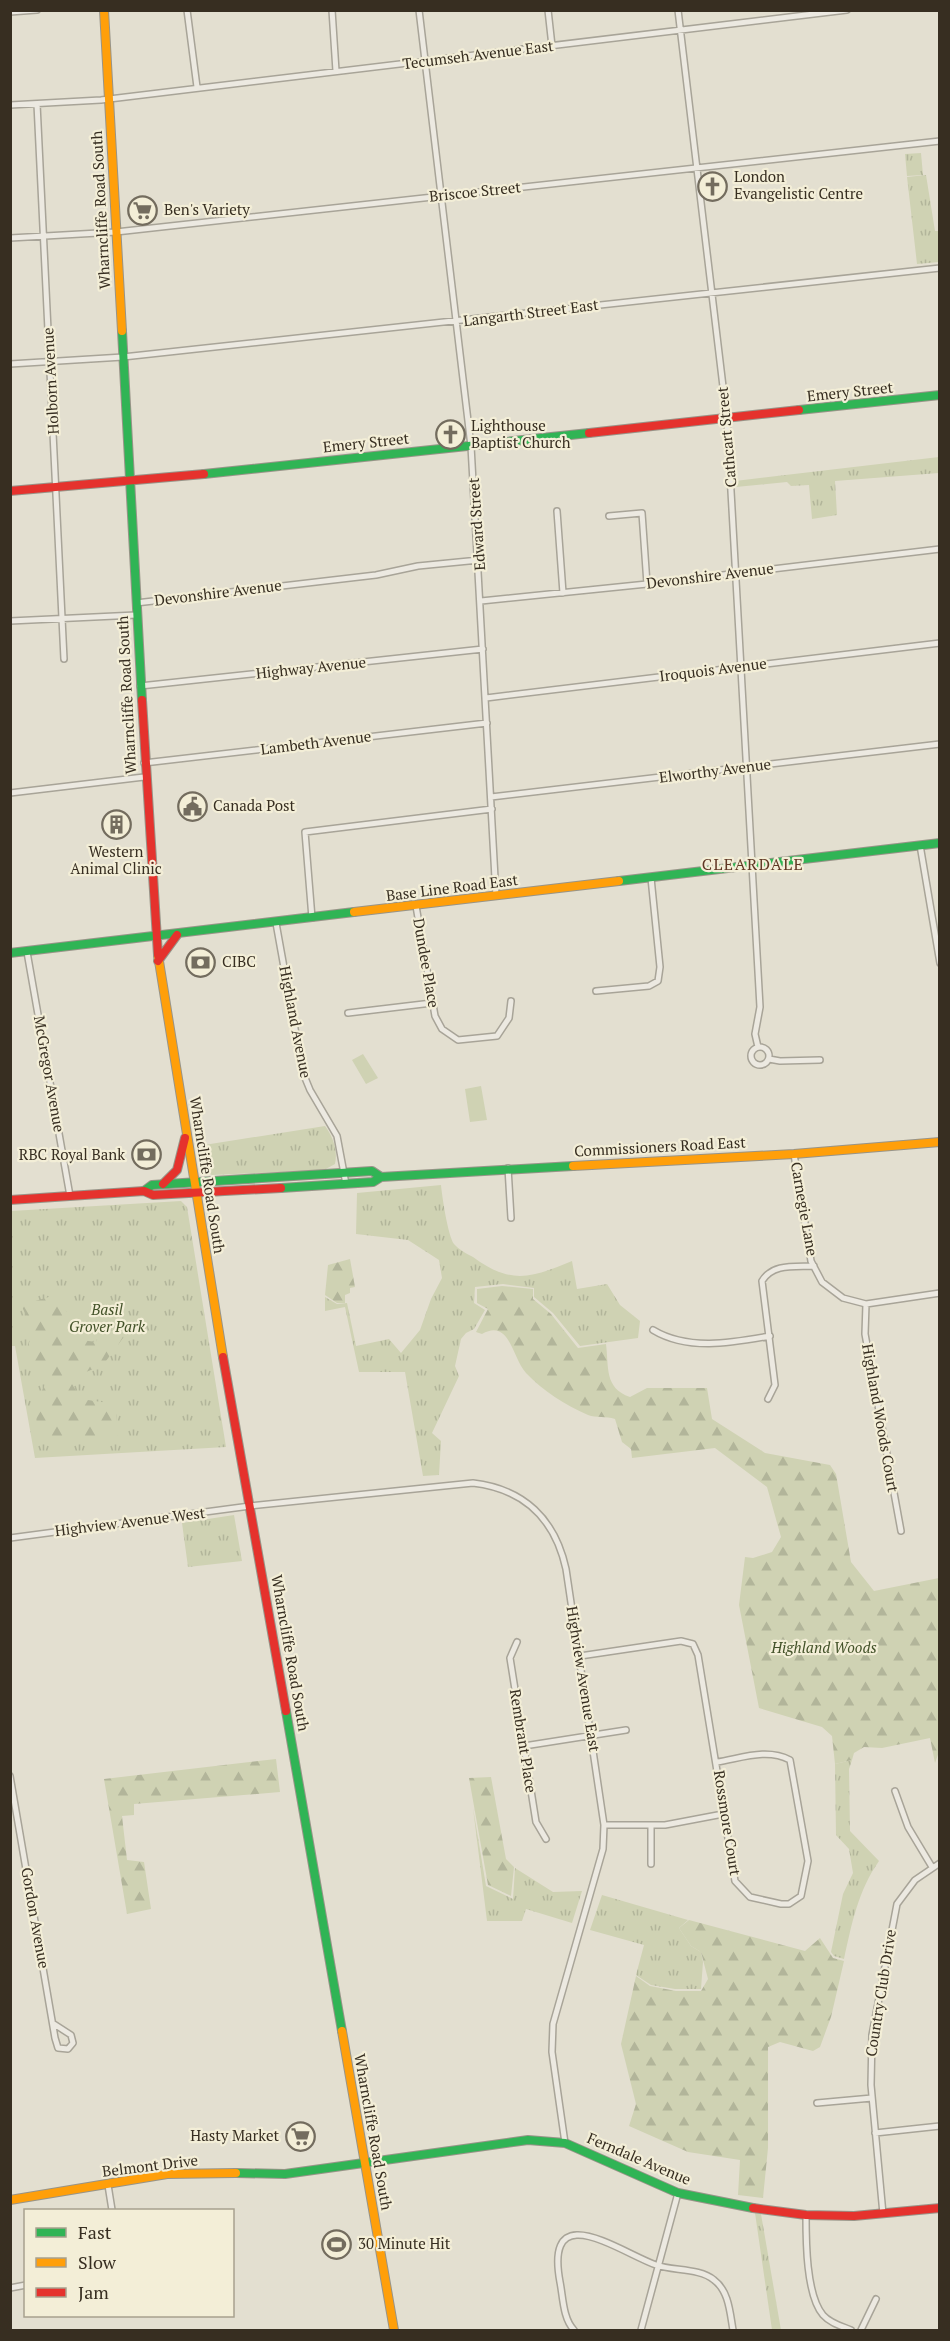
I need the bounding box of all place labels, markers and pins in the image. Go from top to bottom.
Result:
place label: London Evangelistic Centre [734,166,863,203]
church icon: London Evangelistic Centre [697,170,729,202]
supermarket icon: Ben's Variety [127,194,159,226]
place label: Ben's Variety [164,199,250,219]
place label: Lighthouse Baptist Church [471,415,571,452]
church icon: Lighthouse Baptist Church [434,419,466,451]
public building icon: Canada Post [176,790,208,822]
place label: Canada Post [213,795,296,815]
building icon: Western Animal Clinic [100,809,132,841]
place label: Western Animal Clinic [70,841,162,878]
bank icon: CIBC [185,946,217,978]
place label: CIBC [222,951,256,971]
bank icon: RBC Royal Bank [130,1139,162,1171]
place label: RBC Royal Bank [19,1144,125,1164]
supermarket icon: Hasty Market [284,2120,316,2152]
place label: Hasty Market [190,2125,279,2145]
sports icon: 30 Minute Hit [321,2228,353,2260]
place label: 30 Minute Hit [358,2233,451,2253]

